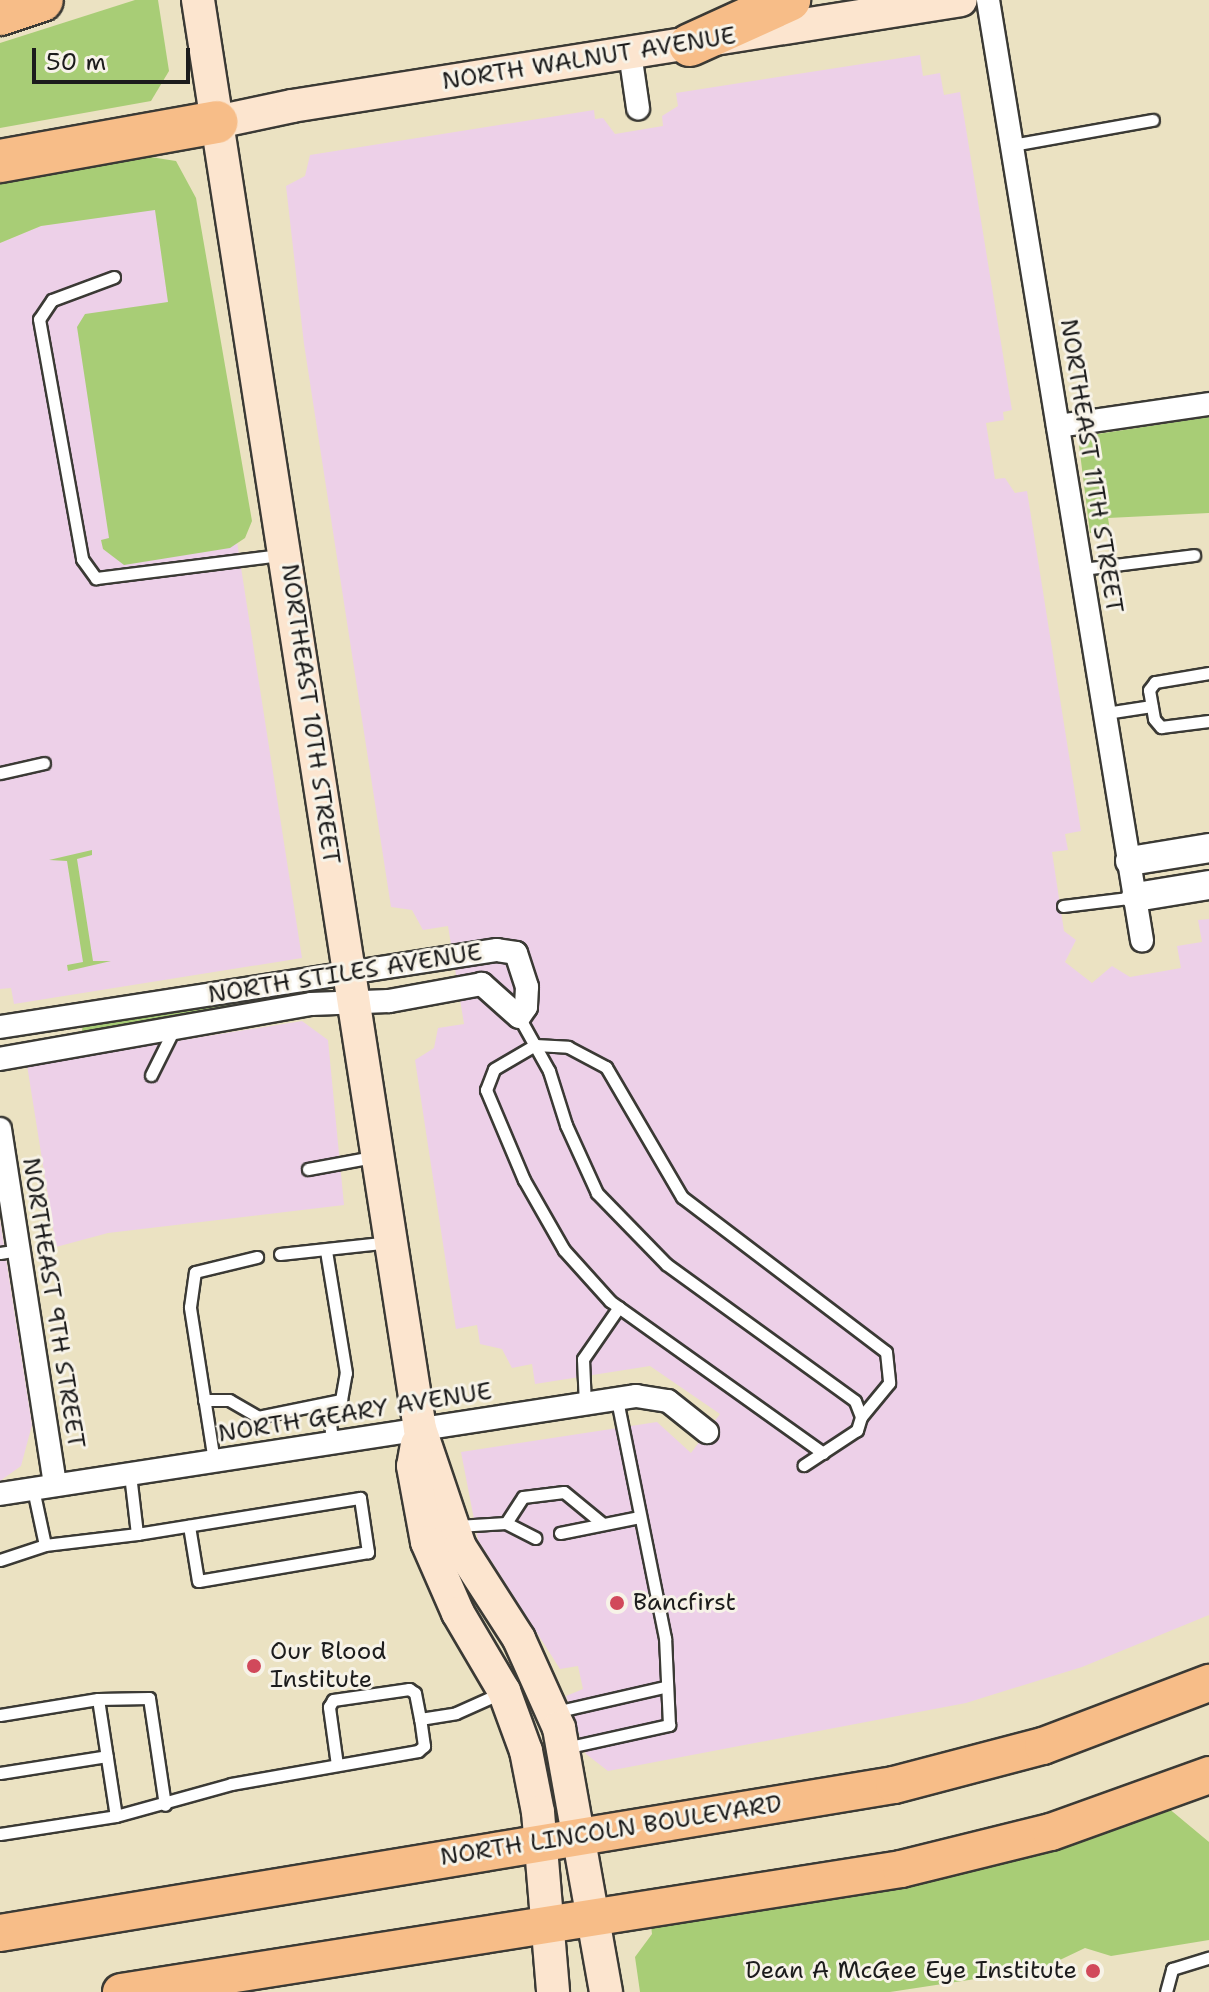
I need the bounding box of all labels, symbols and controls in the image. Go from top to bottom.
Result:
street label: NORTH WALNUT AVENUE [440,22,738,96]
scale bar [36,32,194,82]
text: 50 m [46,46,106,78]
street label: NORTHEAST 11TH STREET [1054,317,1128,615]
street label: NORTHEAST 10TH STREET [275,562,345,866]
street label: NORTH STILES AVENUE [206,938,484,1010]
street label: NORTHEAST 9TH STREET [16,1156,90,1450]
street label: NORTH GEARY AVENUE [216,1377,494,1449]
place label: Bancfirst [633,1589,736,1617]
marker: Bancfirst [608,1594,626,1612]
place label: Our Blood Institute [270,1638,386,1694]
marker: Our Blood Institute [245,1657,263,1675]
street label: NORTH LINCOLN BOULEVARD [438,1790,784,1872]
place label: Dean A McGee Eye Institute [745,1957,1077,1985]
marker: Dean A McGee Eye Institute [1084,1962,1102,1980]

